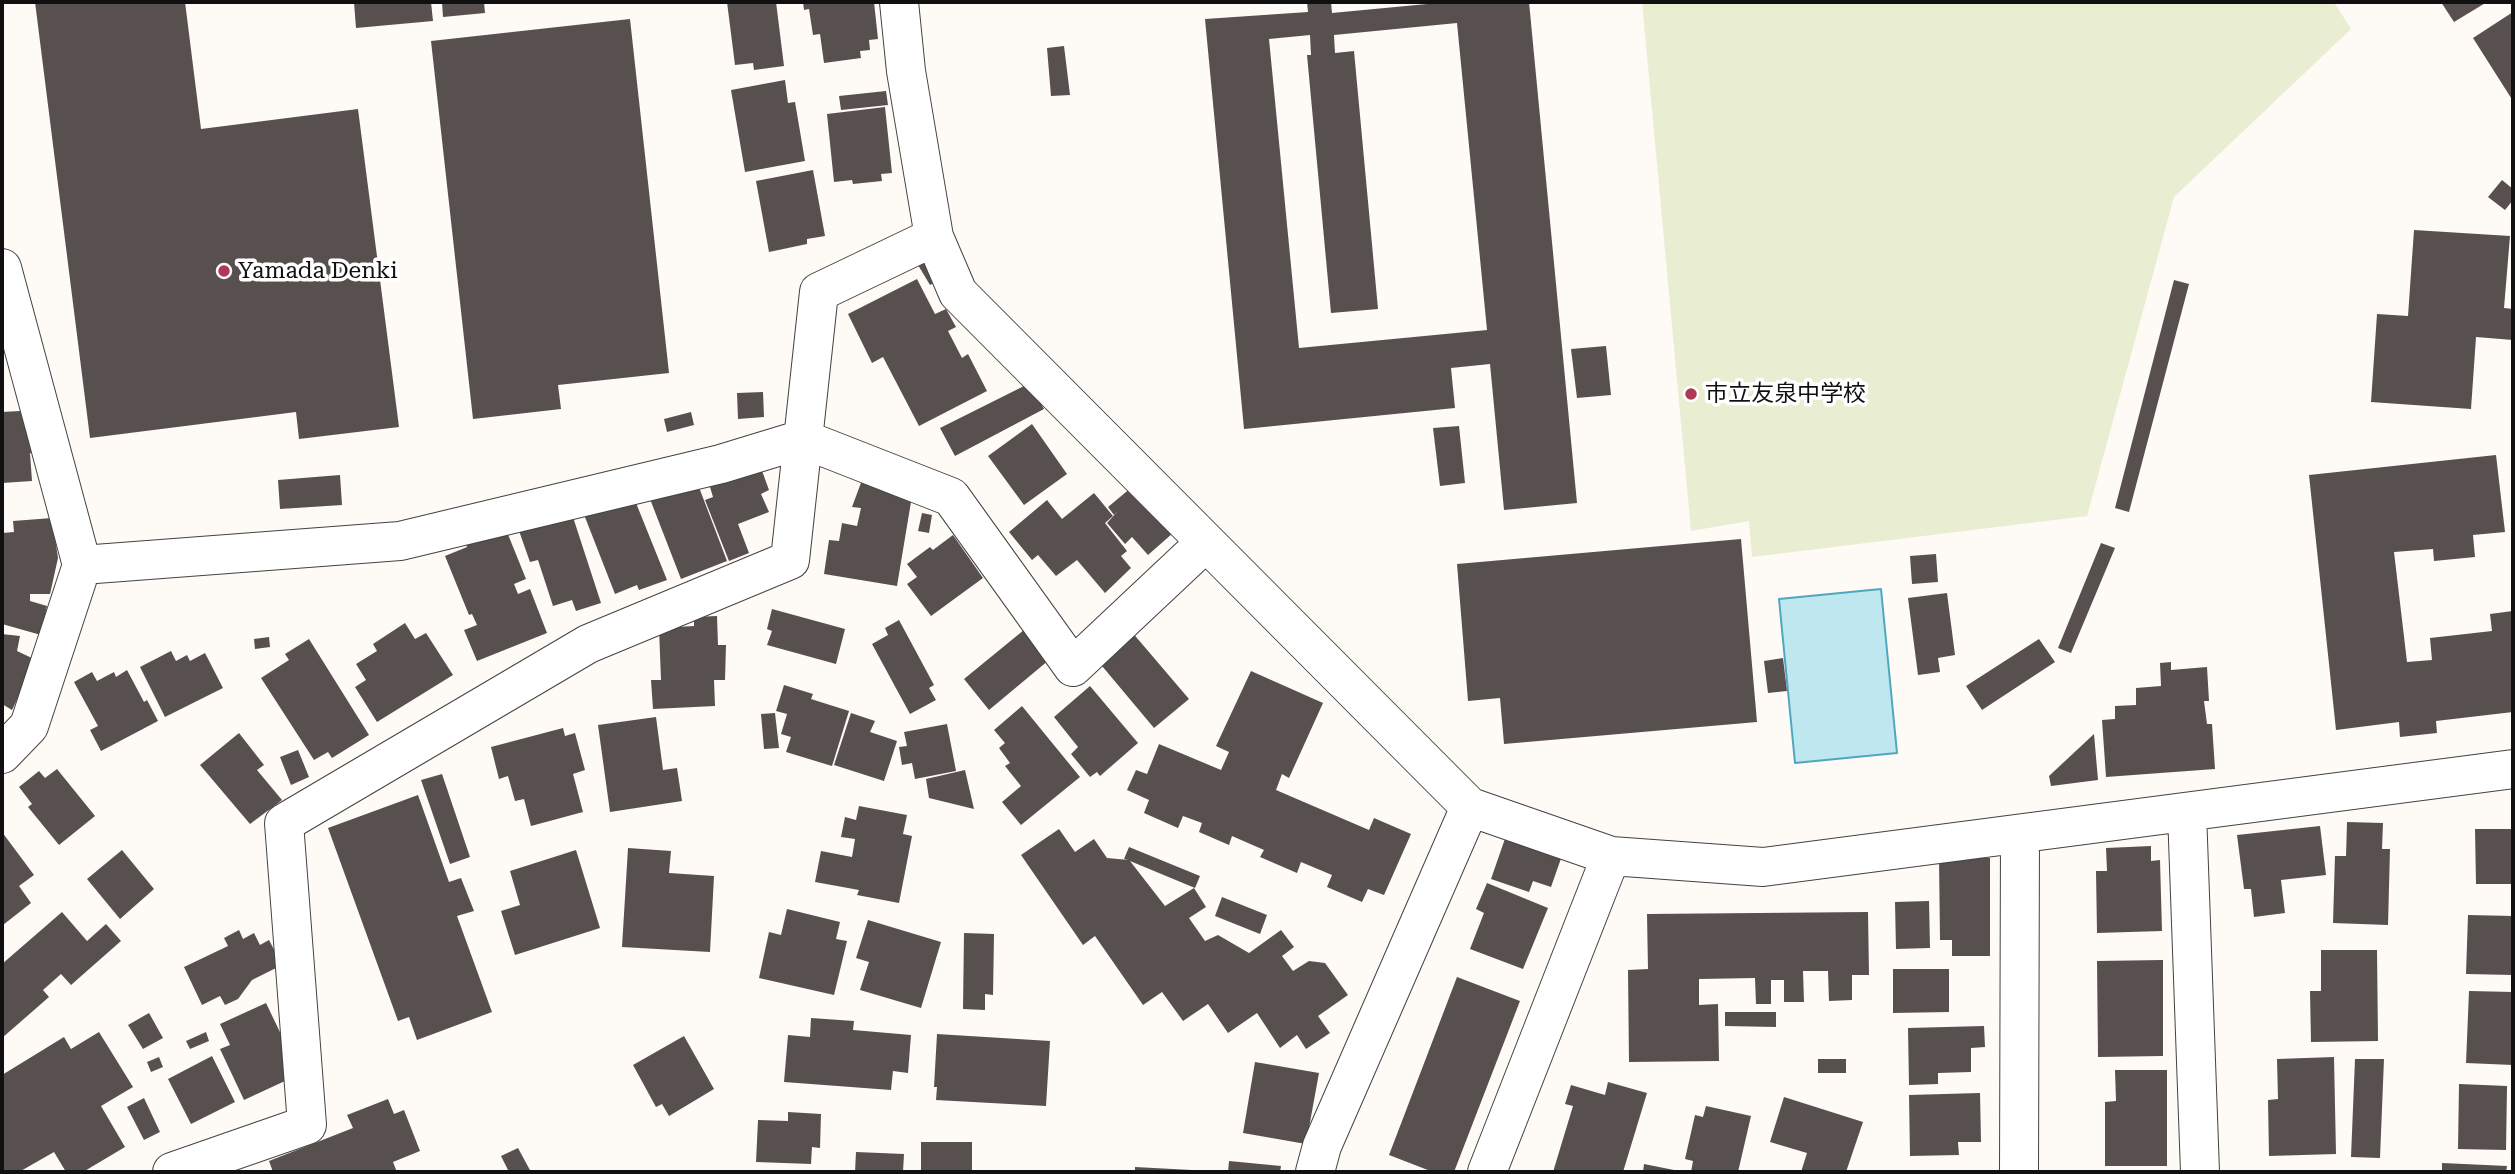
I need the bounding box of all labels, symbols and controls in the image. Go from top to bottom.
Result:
place label: Yamada Denki [238,257,398,285]
marker: Yamada Denki [216,263,232,279]
place label: 市立友泉中学校 [1705,380,1866,408]
marker: 市立友泉中学校 [1683,386,1699,402]

